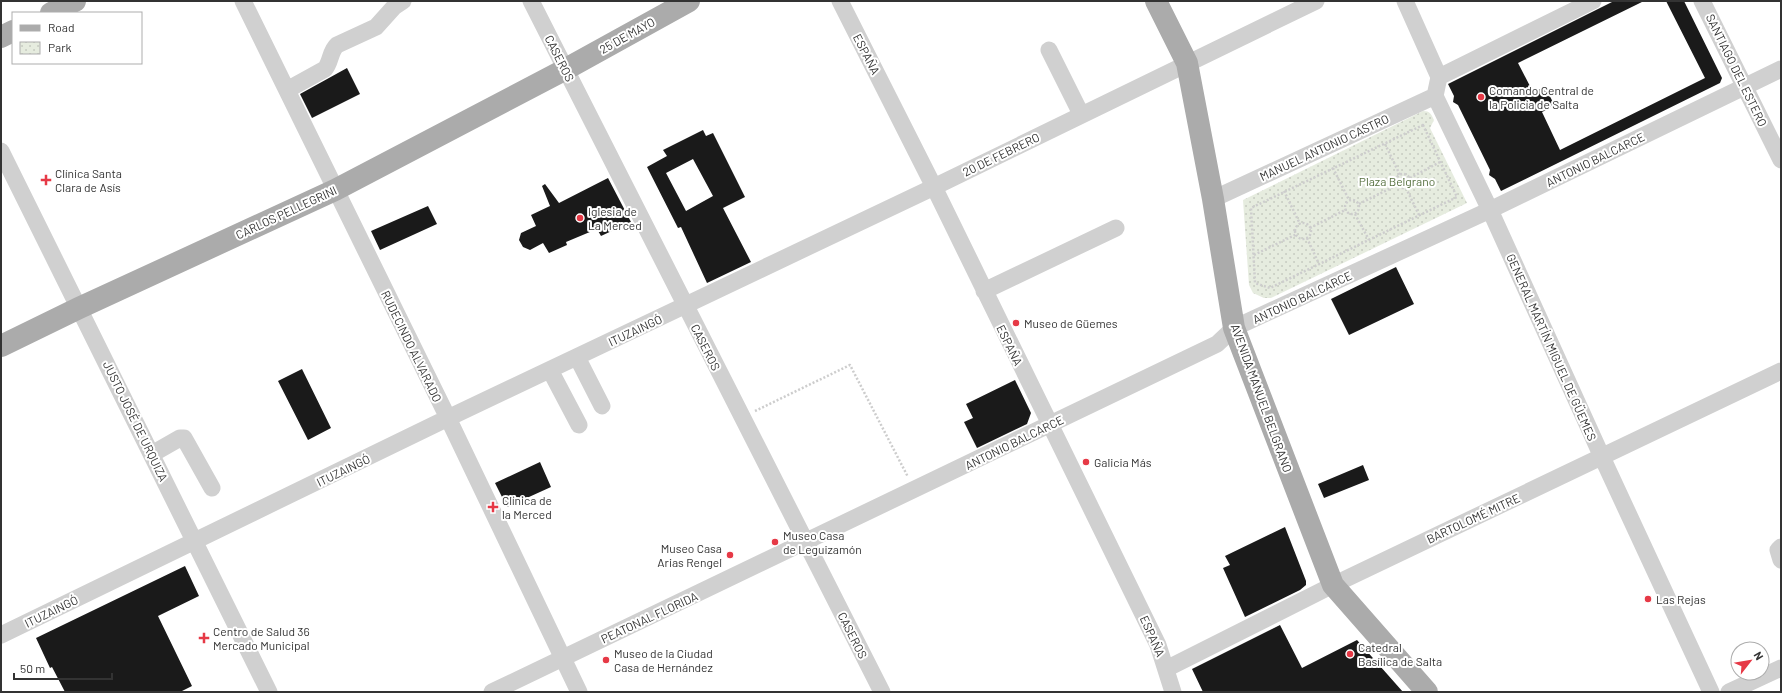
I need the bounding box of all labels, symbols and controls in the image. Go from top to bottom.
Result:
street label: SANTIAGO DEL ESTERO [1704,11,1770,129]
legend [12,12,142,64]
street label: 25 DE MAYO [597,14,657,56]
text: Road [48,20,75,34]
street label: ESPAÑA [851,31,883,77]
street label: CASEROS [542,32,578,84]
text: Park [48,40,72,54]
place label: Comando Central de la Policía de Salta [1489,83,1594,111]
marker: Comando Central de la Policía de Salta [1476,92,1486,102]
street label: MANUEL ANTONIO CASTRO [1257,111,1391,183]
street label: 20 DE FEBRERO [960,129,1042,179]
street label: ANTONIO BALCARCE [1543,129,1647,189]
place label: Clínica Santa Clara de Asís [55,166,122,194]
marker: Clínica Santa Clara de Asís [40,174,52,186]
park label: Plaza Belgrano [1359,174,1435,188]
street label: CARLOS PELLEGRINI [233,182,339,242]
place label: Iglesia de La Merced [588,204,642,232]
marker: Iglesia de La Merced [575,213,585,223]
street label: GENERAL MARTÍN MIGUEL DE GÜEMES [1504,251,1600,443]
street label: ANTONIO BALCARCE [1250,268,1354,326]
street label: RUDECINDO ALVARADO [379,288,445,404]
street label: ITUZAINGÓ [606,311,664,349]
place label: Museo de Güemes [1024,316,1118,330]
marker: Museo de Güemes [1011,318,1021,328]
street label: CASEROS [688,321,724,373]
street label: ESPAÑA [994,322,1026,368]
street label: AVENIDA MANUEL BELGRANO [1229,322,1295,474]
street label: JUSTO JOSÉ DE URQUIZA [101,358,171,484]
street label: ANTONIO BALCARCE [962,412,1066,472]
street label: ITUZAINGÓ [314,451,372,489]
place label: Galicia Más [1094,455,1152,469]
marker: Galicia Más [1081,457,1091,467]
street label: BARTOLOMÉ MITRE [1424,490,1522,546]
place label: Clínica de la Merced [502,493,552,521]
marker: Clínica de la Merced [487,501,499,513]
place label: Museo Casa de Leguizamón [783,528,862,556]
marker: Museo Casa de Leguizamón [770,537,780,547]
place label: Museo Casa Arias Rengel [657,541,722,569]
marker: Museo Casa Arias Rengel [725,550,735,560]
street label: PEATONAL FLORIDA [598,588,700,646]
street label: ITUZAINGÓ [22,592,80,630]
place label: Las Rejas [1656,592,1706,606]
marker: Las Rejas [1643,594,1653,604]
street label: CASEROS [835,609,871,661]
street label: ESPAÑA [1138,613,1168,659]
place label: Centro de Salud 36 Mercado Municipal [213,624,310,652]
marker: Centro de Salud 36 Mercado Municipal [198,632,210,644]
place label: Catedral Basílica de Salta [1358,640,1442,668]
north arrow [1730,641,1770,681]
place label: Museo de la Ciudad Casa de Hernández [614,646,713,674]
marker: Catedral Basílica de Salta [1345,649,1355,659]
text: N [1752,649,1766,662]
scale bar [14,655,112,681]
marker: Museo de la Ciudad Casa de Hernández [601,655,611,665]
text: 50 m [20,661,45,675]

